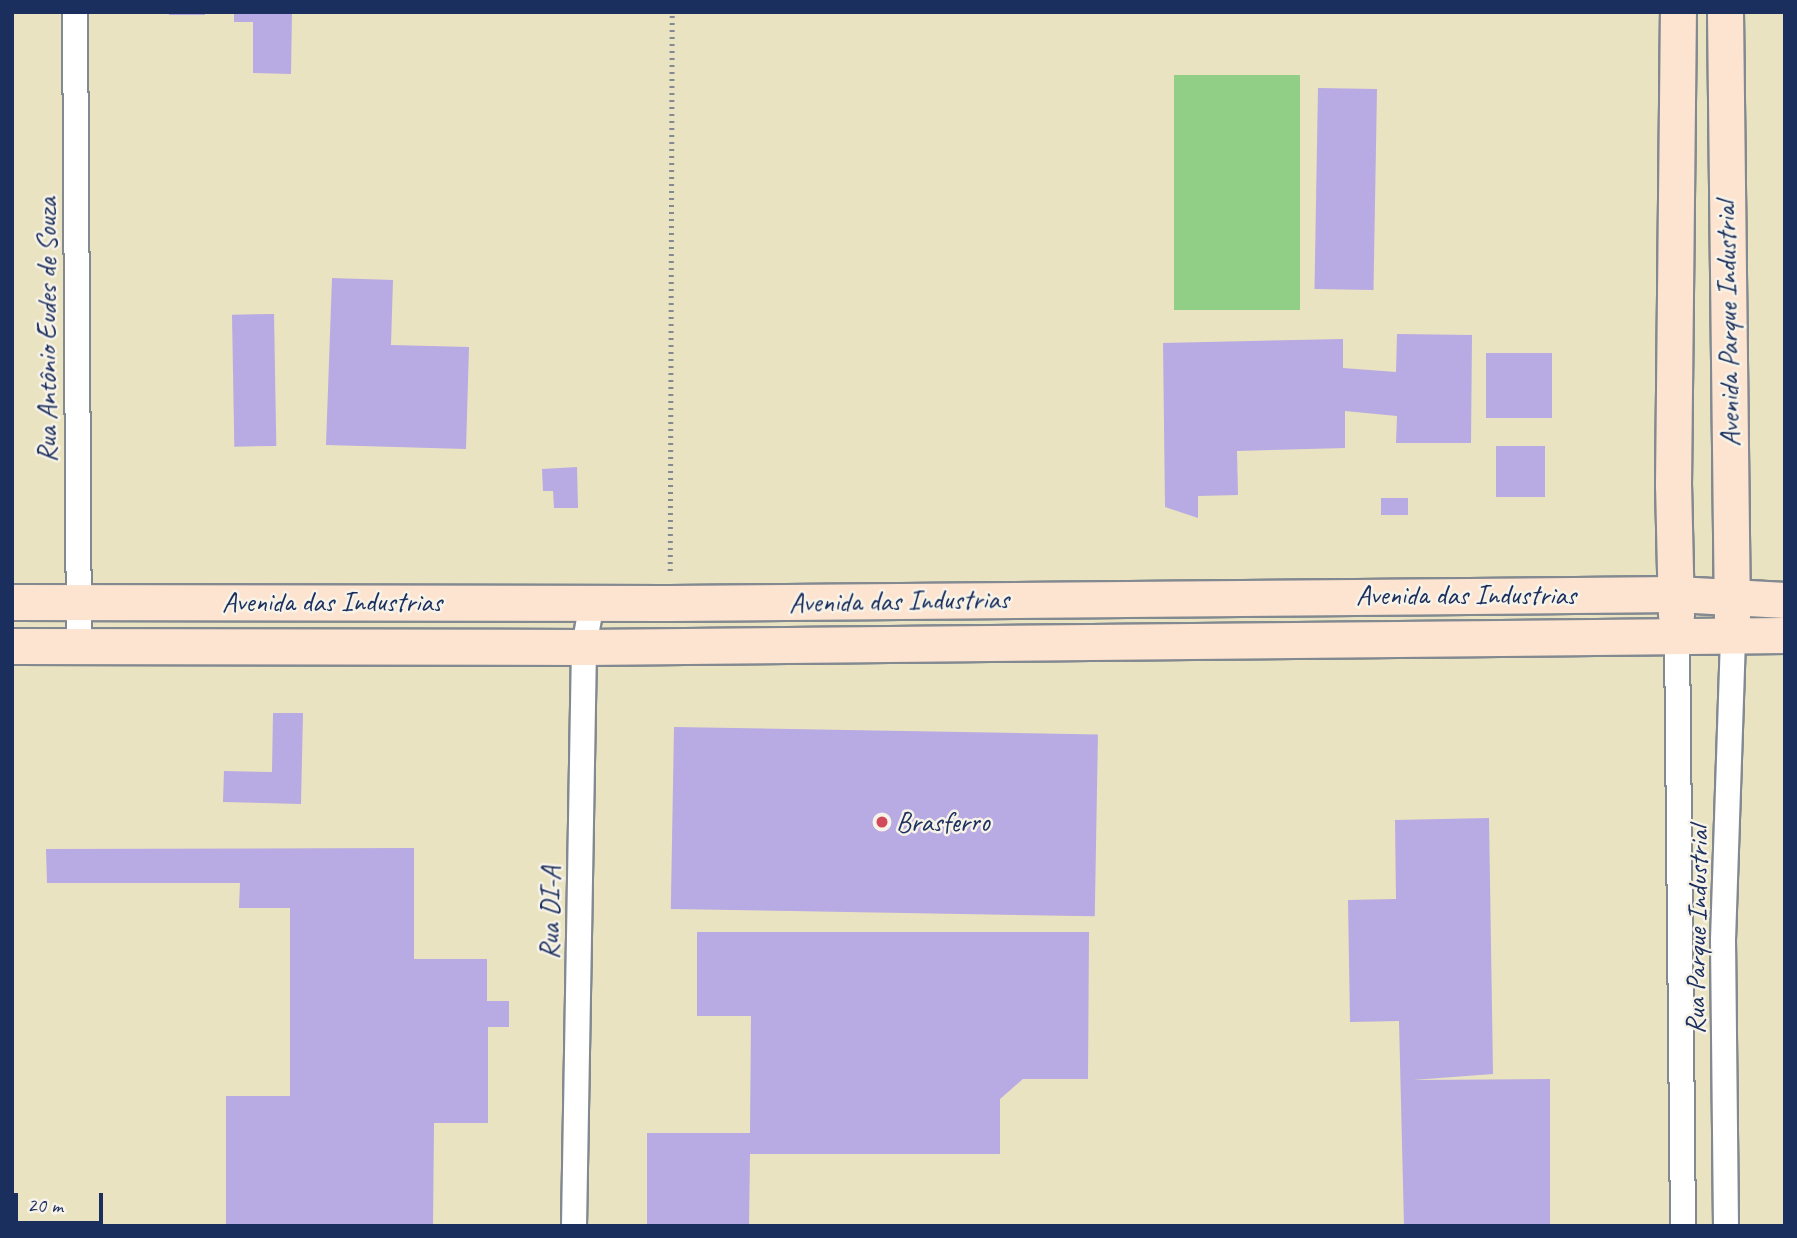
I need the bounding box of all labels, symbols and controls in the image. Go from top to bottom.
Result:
street label: Rua Antônio Eudes de Souza [30,198,64,462]
street label: Avenida Parque Industrial [1709,201,1747,447]
street label: Avenida das Industrias [1357,578,1575,612]
street label: Avenida das Industrias [789,582,1009,620]
street label: Avenida das Industrias [223,585,441,619]
place label: Brasferro [896,805,990,839]
marker: Brasferro [874,814,890,830]
street label: Rua Parque Industrial [1678,825,1716,1035]
street label: Rua DI-A [532,866,568,960]
scale bar [18,1178,107,1222]
text: 20 m [27,1192,63,1218]

